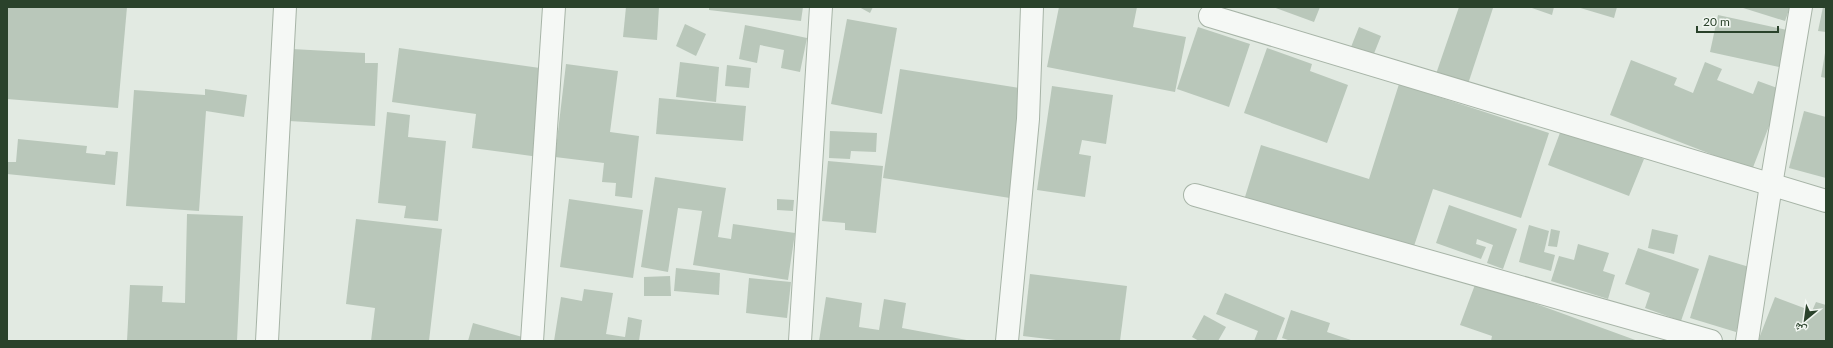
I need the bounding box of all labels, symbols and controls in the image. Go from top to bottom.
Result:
scale bar [1697,8,1778,34]
text: 20 m [1703,14,1730,29]
north arrow [1785,300,1825,340]
text: ش [1791,319,1809,338]

